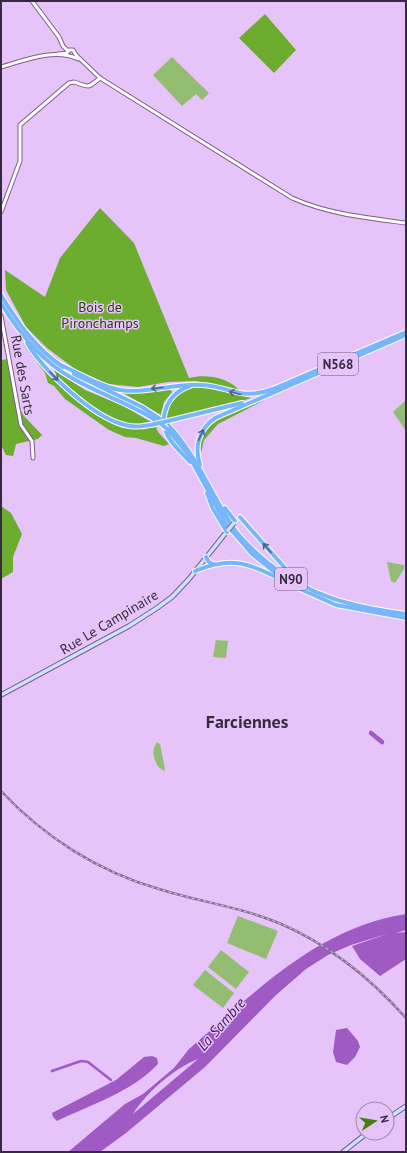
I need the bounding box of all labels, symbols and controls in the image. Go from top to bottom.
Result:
park label: Bois de Pironchamps [61,298,139,332]
street label: Rue des Sarts [7,334,39,417]
road number: N568 [318,353,358,375]
one-way arrow [49,371,59,381]
one-way arrow [151,384,164,392]
one-way arrow [229,388,242,396]
one-way arrow [198,429,205,441]
one-way arrow [262,542,271,553]
road number: N90 [275,568,307,590]
street label: Rue Le Campinaire [57,586,161,658]
district label: Farciennes [206,710,289,733]
water label: La Sambre [193,994,249,1054]
north arrow [355,1101,395,1141]
text: N [377,1114,392,1124]

